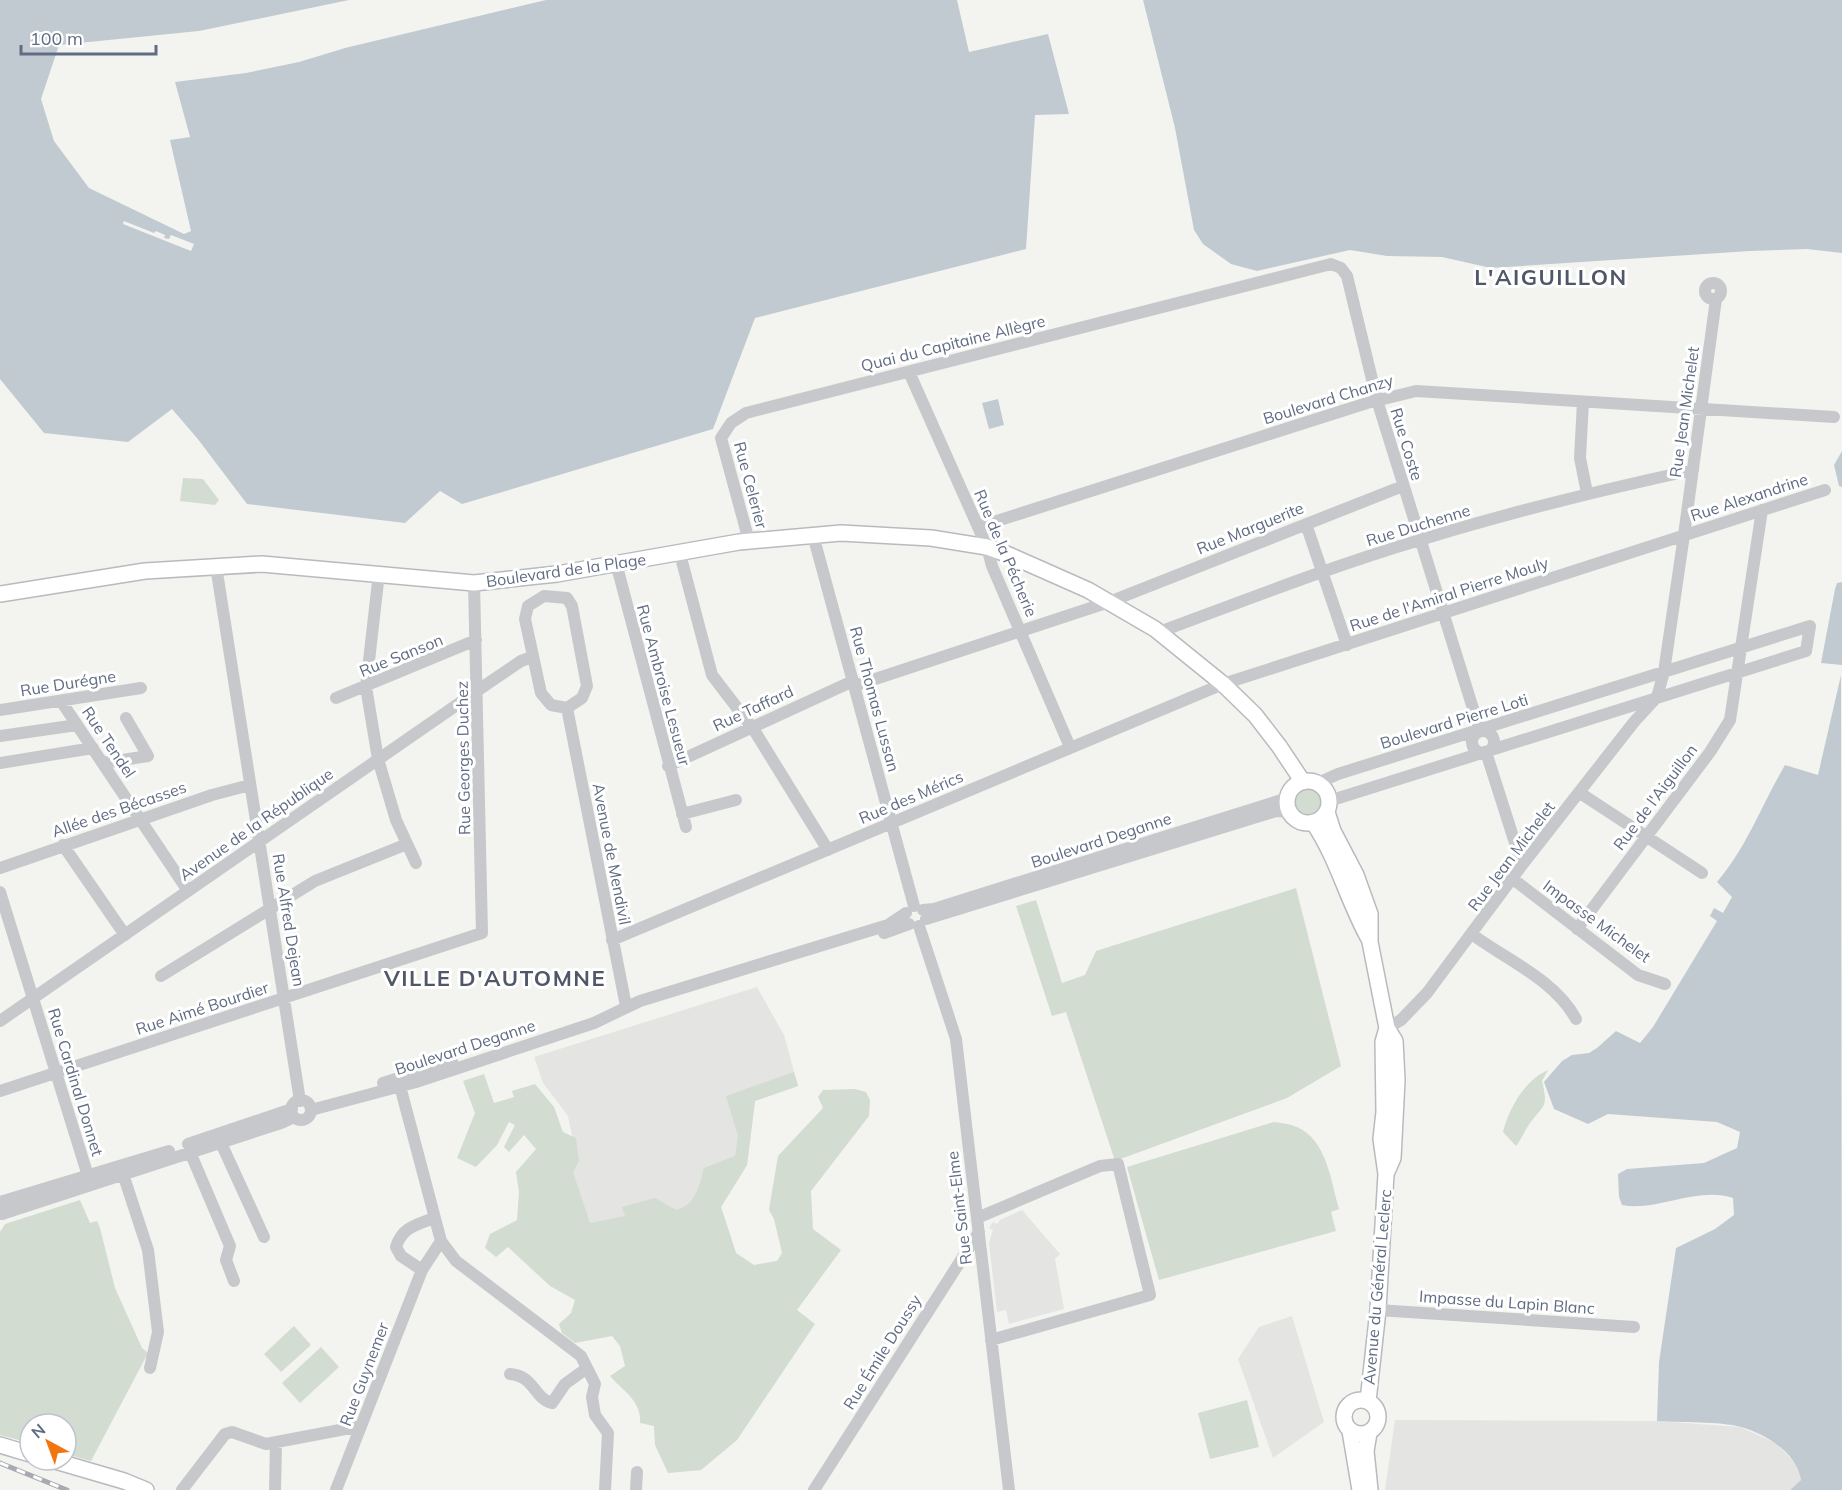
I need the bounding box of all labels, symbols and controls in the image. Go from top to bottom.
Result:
scale bar [21,18,156,56]
text: 100 m [30,27,83,50]
district label: L'AIGUILLON [1474,263,1628,291]
street label: Quai du Capitaine Allègre [859,310,1047,376]
street label: Rue Jean Michelet [1665,345,1703,479]
street label: Boulevard Chanzy [1260,370,1396,428]
street label: Rue Coste [1387,405,1427,483]
street label: Rue Celerier [730,439,772,531]
street label: Rue Alexandrine [1688,469,1810,525]
street label: Rue de la Pécherie [970,486,1042,620]
street label: Rue Marguerite [1194,497,1306,559]
street label: Rue Duchenne [1364,500,1472,550]
street label: Boulevard de la Plage [485,549,647,591]
street label: Rue de l'Amiral Pierre Mouly [1347,552,1551,636]
street label: Rue Ambroise Lesueur [633,602,695,768]
street label: Rue Thomas Lussan [846,624,904,774]
street label: Rue Sanson [356,629,446,681]
street label: Rue Durégne [19,666,117,700]
street label: Rue Georges Duchez [452,681,474,835]
street label: Rue Taffard [710,681,796,735]
street label: Boulevard Pierre Loti [1378,689,1530,753]
street label: Rue Tendel [78,702,140,782]
street label: Rue de l'Aiguillon [1609,740,1701,854]
street label: Avenue de la République [175,763,337,885]
street label: Rue des Mérics [856,766,966,828]
street label: Allée des Bécasses [49,777,189,841]
street label: Avenue de Mendivil [588,782,636,926]
street label: Rue Jean Michelet [1463,797,1559,915]
street label: Boulevard Deganne [1028,808,1174,872]
street label: Rue Alfred Dejean [269,852,309,988]
street label: Impasse Michelet [1539,875,1655,967]
district label: VILLE D'AUTOMNE [383,964,606,992]
street label: Rue Aimé Bourdier [133,977,271,1039]
street label: Rue Cardinal Donnet [44,1006,108,1159]
street label: Boulevard Deganne [392,1015,538,1079]
street label: Rue Saint-Elme [942,1150,976,1266]
street label: Avenue du Général Leclerc [1358,1188,1396,1386]
street label: Impasse du Lapin Blanc [1419,1286,1596,1318]
street label: Rue Émile Doussy [839,1290,926,1413]
street label: Rue Guynemer [335,1319,393,1429]
north arrow [18,1412,78,1472]
text: N [27,1419,49,1442]

